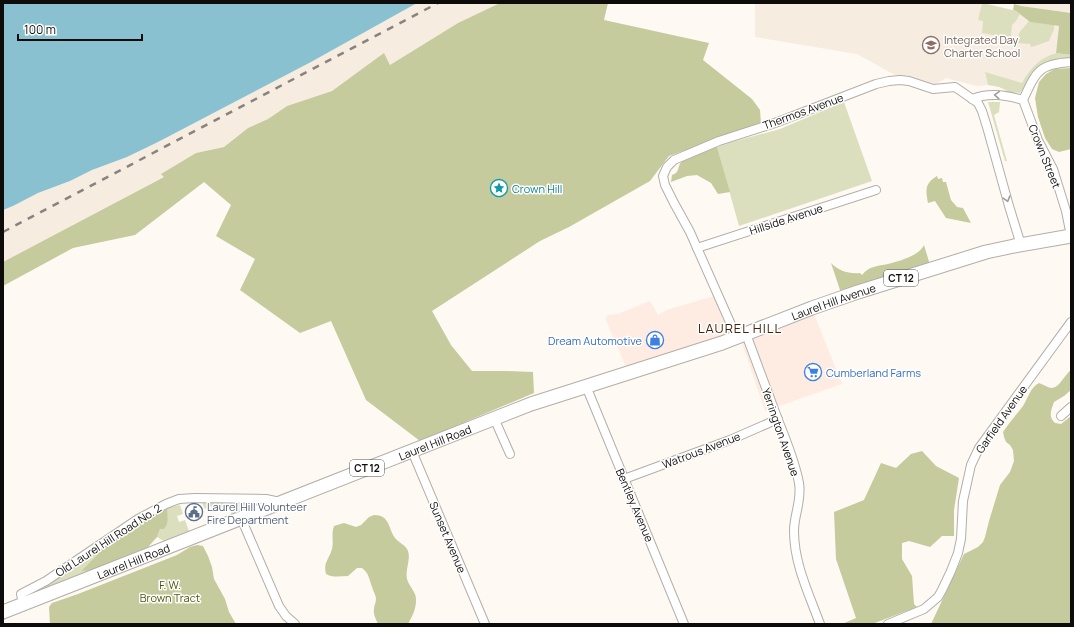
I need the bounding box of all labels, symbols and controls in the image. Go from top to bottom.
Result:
scale bar [18,16,142,42]
text: 100 m [24,21,56,38]
place label: Integrated Day Charter School [944,32,1020,60]
school or university icon: Integrated Day Charter School [921,35,941,55]
street label: Thermos Avenue [761,89,846,133]
one-way arrow [994,91,1000,99]
street label: Crown Street [1025,122,1065,190]
place icon: Crown Hill [489,178,509,198]
place label: Crown Hill [512,181,562,196]
one-way arrow [1002,196,1011,203]
street label: Hillside Avenue [747,200,825,238]
road number: CT 12 [884,270,918,286]
street label: Laurel Hill Avenue [789,279,878,323]
district label: LAUREL HILL [698,319,782,337]
shop icon: Dream Automotive [645,330,665,350]
place label: Dream Automotive [548,333,643,348]
supermarket icon: Cumberland Farms [803,362,823,382]
place label: Cumberland Farms [826,365,921,380]
street label: Garfield Avenue [972,382,1030,456]
street label: Yerrington Avenue [759,386,803,479]
street label: Laurel Hill Road [396,421,473,463]
street label: Watrous Avenue [660,428,743,472]
road number: CT 12 [350,460,384,476]
street label: Bentley Avenue [613,466,657,545]
place label: Laurel Hill Volunteer Fire Department [207,499,307,527]
street label: Sunset Avenue [426,499,470,576]
street label: Old Laurel Hill Road No. 2 [53,501,163,579]
public building icon: Laurel Hill Volunteer Fire Department [184,502,204,522]
street label: Laurel Hill Road [95,540,171,582]
park label: F. W. Brown Tract [140,577,200,605]

